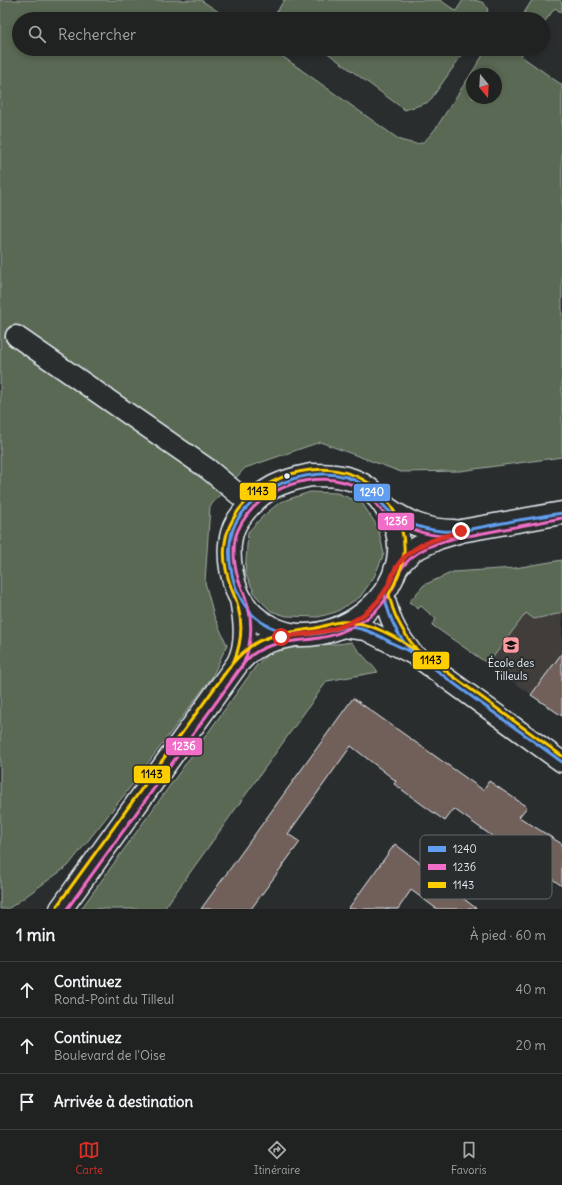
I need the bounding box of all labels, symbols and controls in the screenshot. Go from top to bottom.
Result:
search box [12,12,550,56]
icon: search [26,23,48,45]
text: Rechercher [58,25,136,44]
north arrow [466,68,502,104]
unlabelled marker [282,471,292,481]
line badge: 1143 [239,482,277,501]
line badge: 1240 [353,483,391,502]
text: 1143 [247,484,269,498]
text: 1240 [360,485,384,499]
line badge: 1236 [377,512,415,531]
text: 1236 [385,514,408,528]
route end [452,522,470,540]
route start [272,628,290,646]
school or university icon: École des Tilleuls [501,635,521,655]
line badge: 1143 [412,651,450,670]
text: 1143 [420,653,442,667]
place label: École des Tilleuls [488,655,534,683]
line badge: 1236 [165,737,203,756]
text: 1236 [173,739,196,753]
line badge: 1143 [133,765,171,784]
text: 1143 [141,767,163,781]
legend [420,835,552,899]
text: 1240 [453,842,477,856]
text: 1236 [453,860,476,874]
text: 1143 [453,878,474,892]
text: 1 min [16,924,55,946]
text: À pied · 60 m [470,927,546,944]
text: Continuez [54,972,122,991]
icon: ahead [16,979,38,1001]
text: 40 m [515,981,546,998]
text: Rond-Point du Tilleul [54,991,174,1008]
text: Continuez [54,1028,122,1047]
icon: ahead [16,1035,38,1057]
text: 20 m [516,1037,546,1054]
text: Boulevard de l'Oise [54,1047,166,1064]
icon: arrive [16,1091,38,1113]
text: Arrivée à destination [54,1092,193,1111]
tab: Carte [75,1139,103,1177]
tab: Itinéraire [254,1139,300,1177]
tab: Favoris [451,1139,486,1177]

